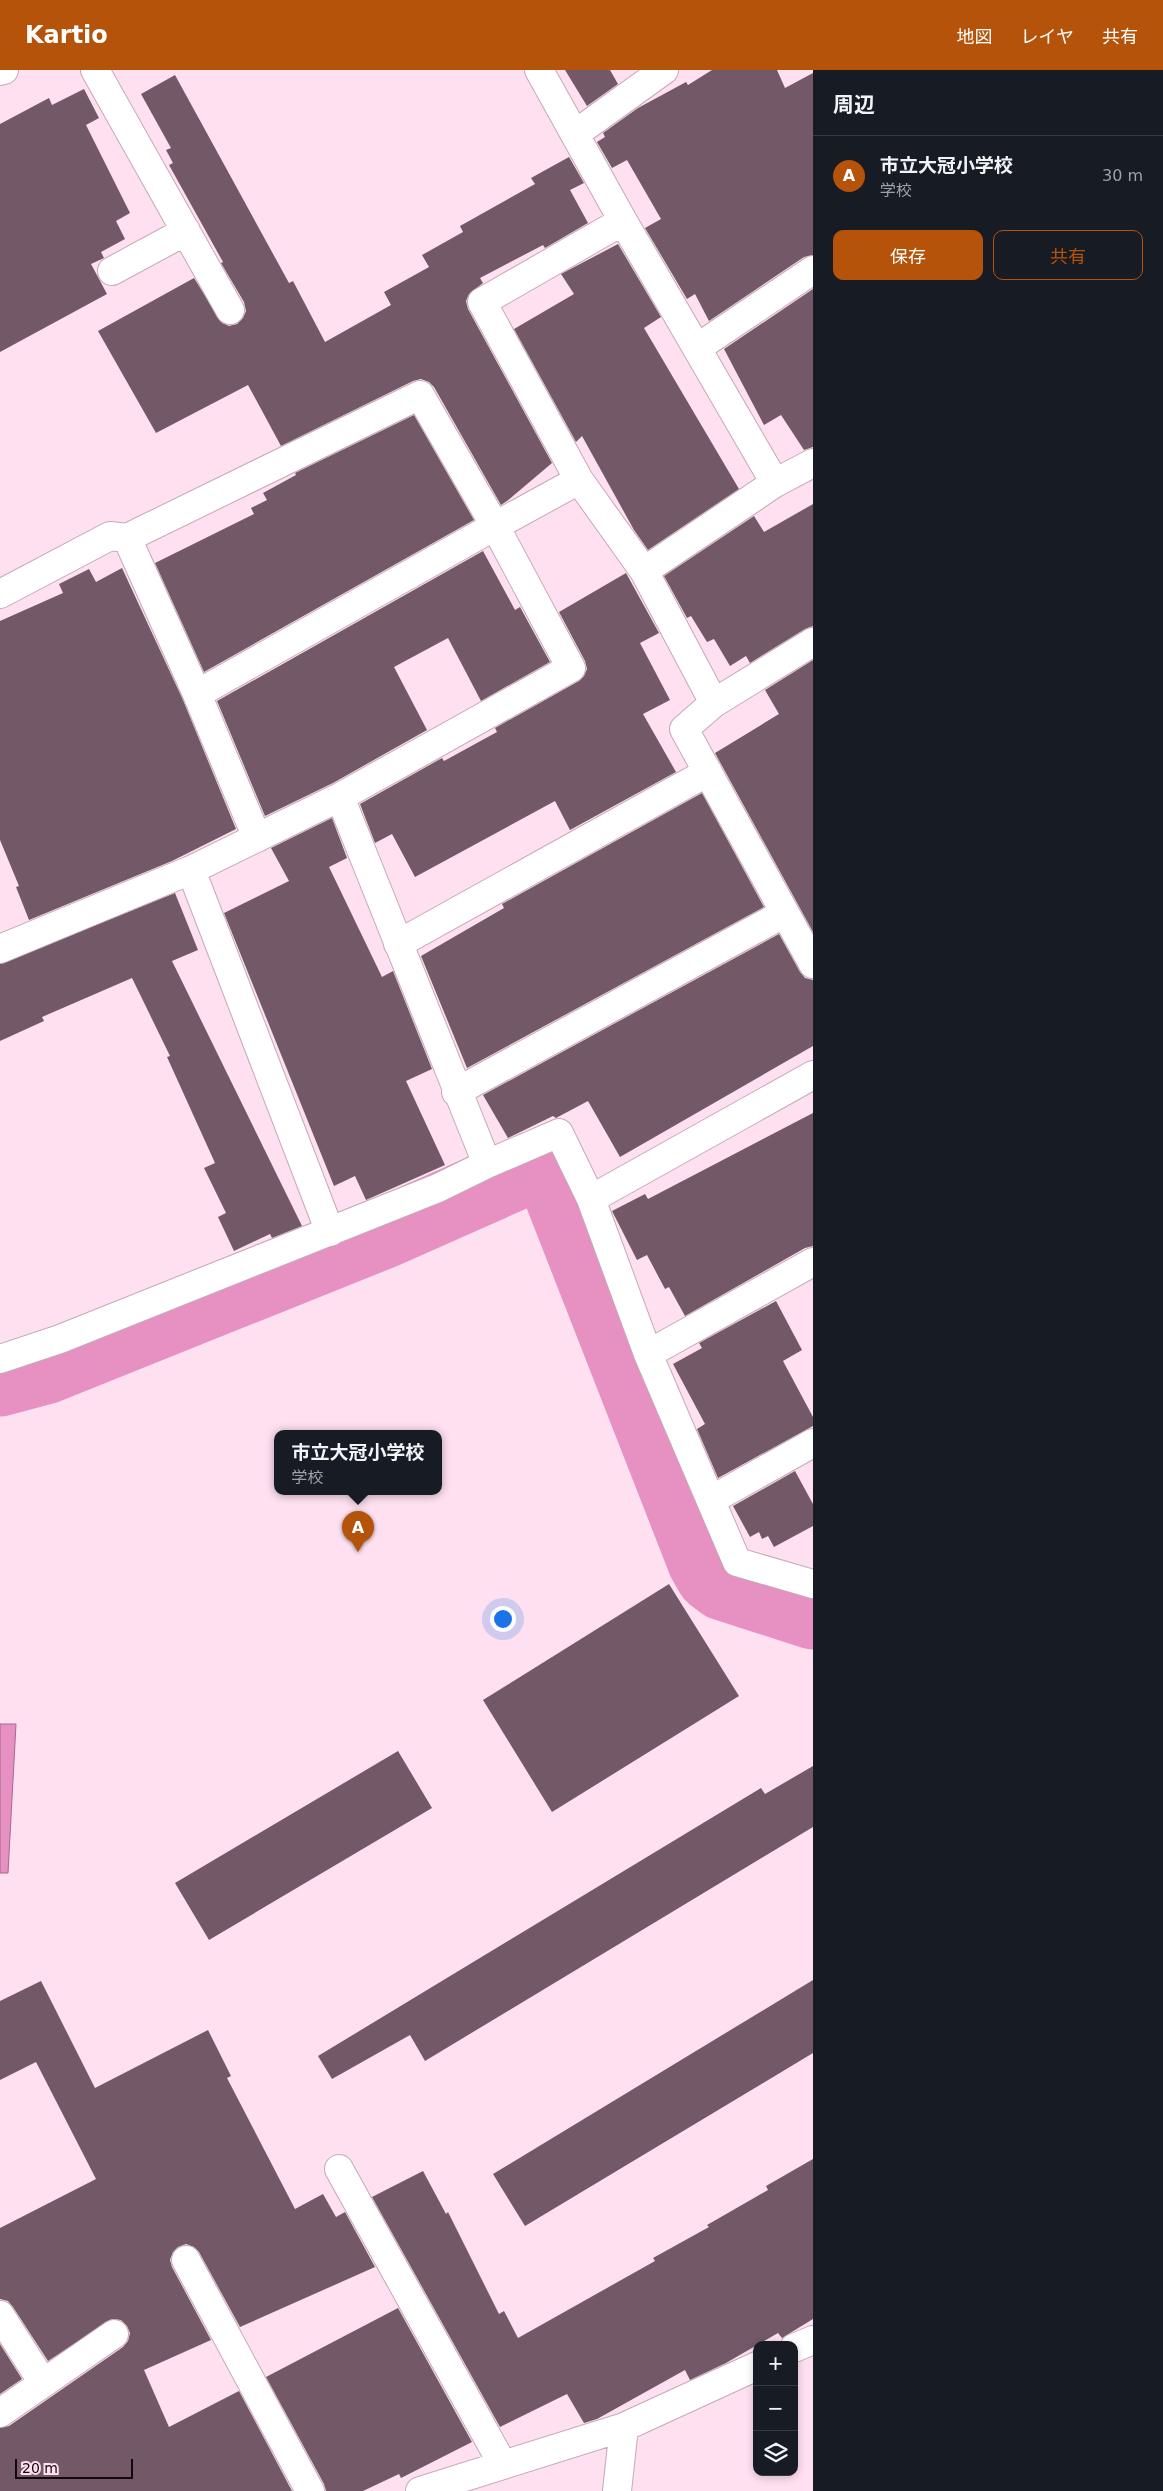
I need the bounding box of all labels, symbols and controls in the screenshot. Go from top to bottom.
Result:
text: Kartio [25,21,108,49]
text: 地図 [957,26,993,47]
text: レイヤ [1021,26,1074,47]
text: 共有 [1102,26,1138,47]
text: 周辺 [833,93,875,117]
text: 市立大冠小学校 [880,154,1013,176]
text: A [843,166,855,185]
text: 30 m [1102,166,1143,185]
text: 学校 [880,181,912,200]
button: 保存 [833,230,983,280]
button: 共有 [993,230,1143,280]
popup [274,1430,442,1495]
text: 市立大冠小学校 [291,1441,425,1463]
text: 学校 [291,1468,324,1487]
pin: A [342,1511,374,1552]
your location [490,1606,516,1632]
map controls [753,2341,798,2476]
button: + [753,2341,798,2386]
button: − [753,2386,798,2431]
button: layers [753,2431,798,2476]
scale bar [15,2456,132,2479]
text: 20 m [22,2460,58,2476]

